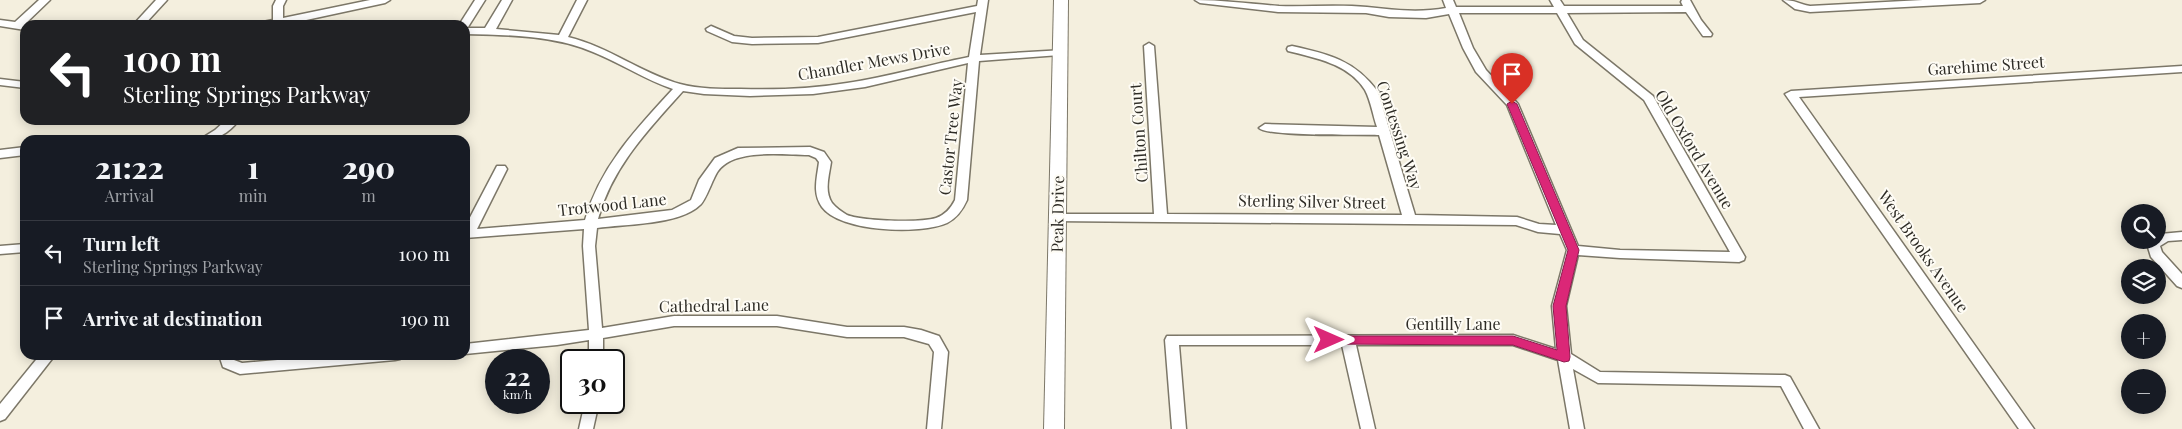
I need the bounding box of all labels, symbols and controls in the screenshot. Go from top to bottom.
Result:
text: 100 m [123,34,221,81]
street label: Chandler Mews Drive [796,37,952,85]
icon: left [40,40,105,105]
street label: Garehime Street [1927,50,2046,80]
pin [1491,53,1533,104]
icon: arrive [1498,60,1526,88]
street label: Castor Tree Way [933,78,967,196]
street label: Contessing Way [1373,78,1427,192]
text: Sterling Springs Parkway [123,79,370,109]
street label: Chilton Court [1124,82,1152,183]
street label: Old Oxford Avenue [1651,86,1739,212]
text: 21:22 [95,147,164,187]
text: 1 [247,147,259,187]
text: 290 [342,147,395,187]
street label: Peak Drive [1046,175,1068,253]
text: Arrival [105,185,154,206]
text: min [239,185,267,206]
text: m [361,185,376,206]
street label: West Brooks Avenue [1873,185,1974,316]
street label: Trotwood Lane [557,188,667,220]
street label: Sterling Silver Street [1238,189,1386,213]
map controls [2121,204,2166,414]
button: search [2121,204,2166,249]
text: Turn left [83,230,160,256]
icon: left [40,239,68,267]
text: 100 m [399,240,450,266]
text: Sterling Springs Parkway [83,256,263,277]
button: layers [2121,259,2166,304]
street label: Cathedral Lane [659,294,769,316]
icon: arrive [40,304,68,332]
text: Arrive at destination [83,305,263,331]
text: 190 m [400,305,450,331]
position arrow [1302,313,1354,365]
street label: Gentilly Lane [1405,313,1501,334]
button: + [2121,314,2166,359]
speed limit sign: 30 [560,349,625,414]
text: 22 [504,359,531,392]
button: − [2121,369,2166,414]
text: km/h [503,386,532,402]

